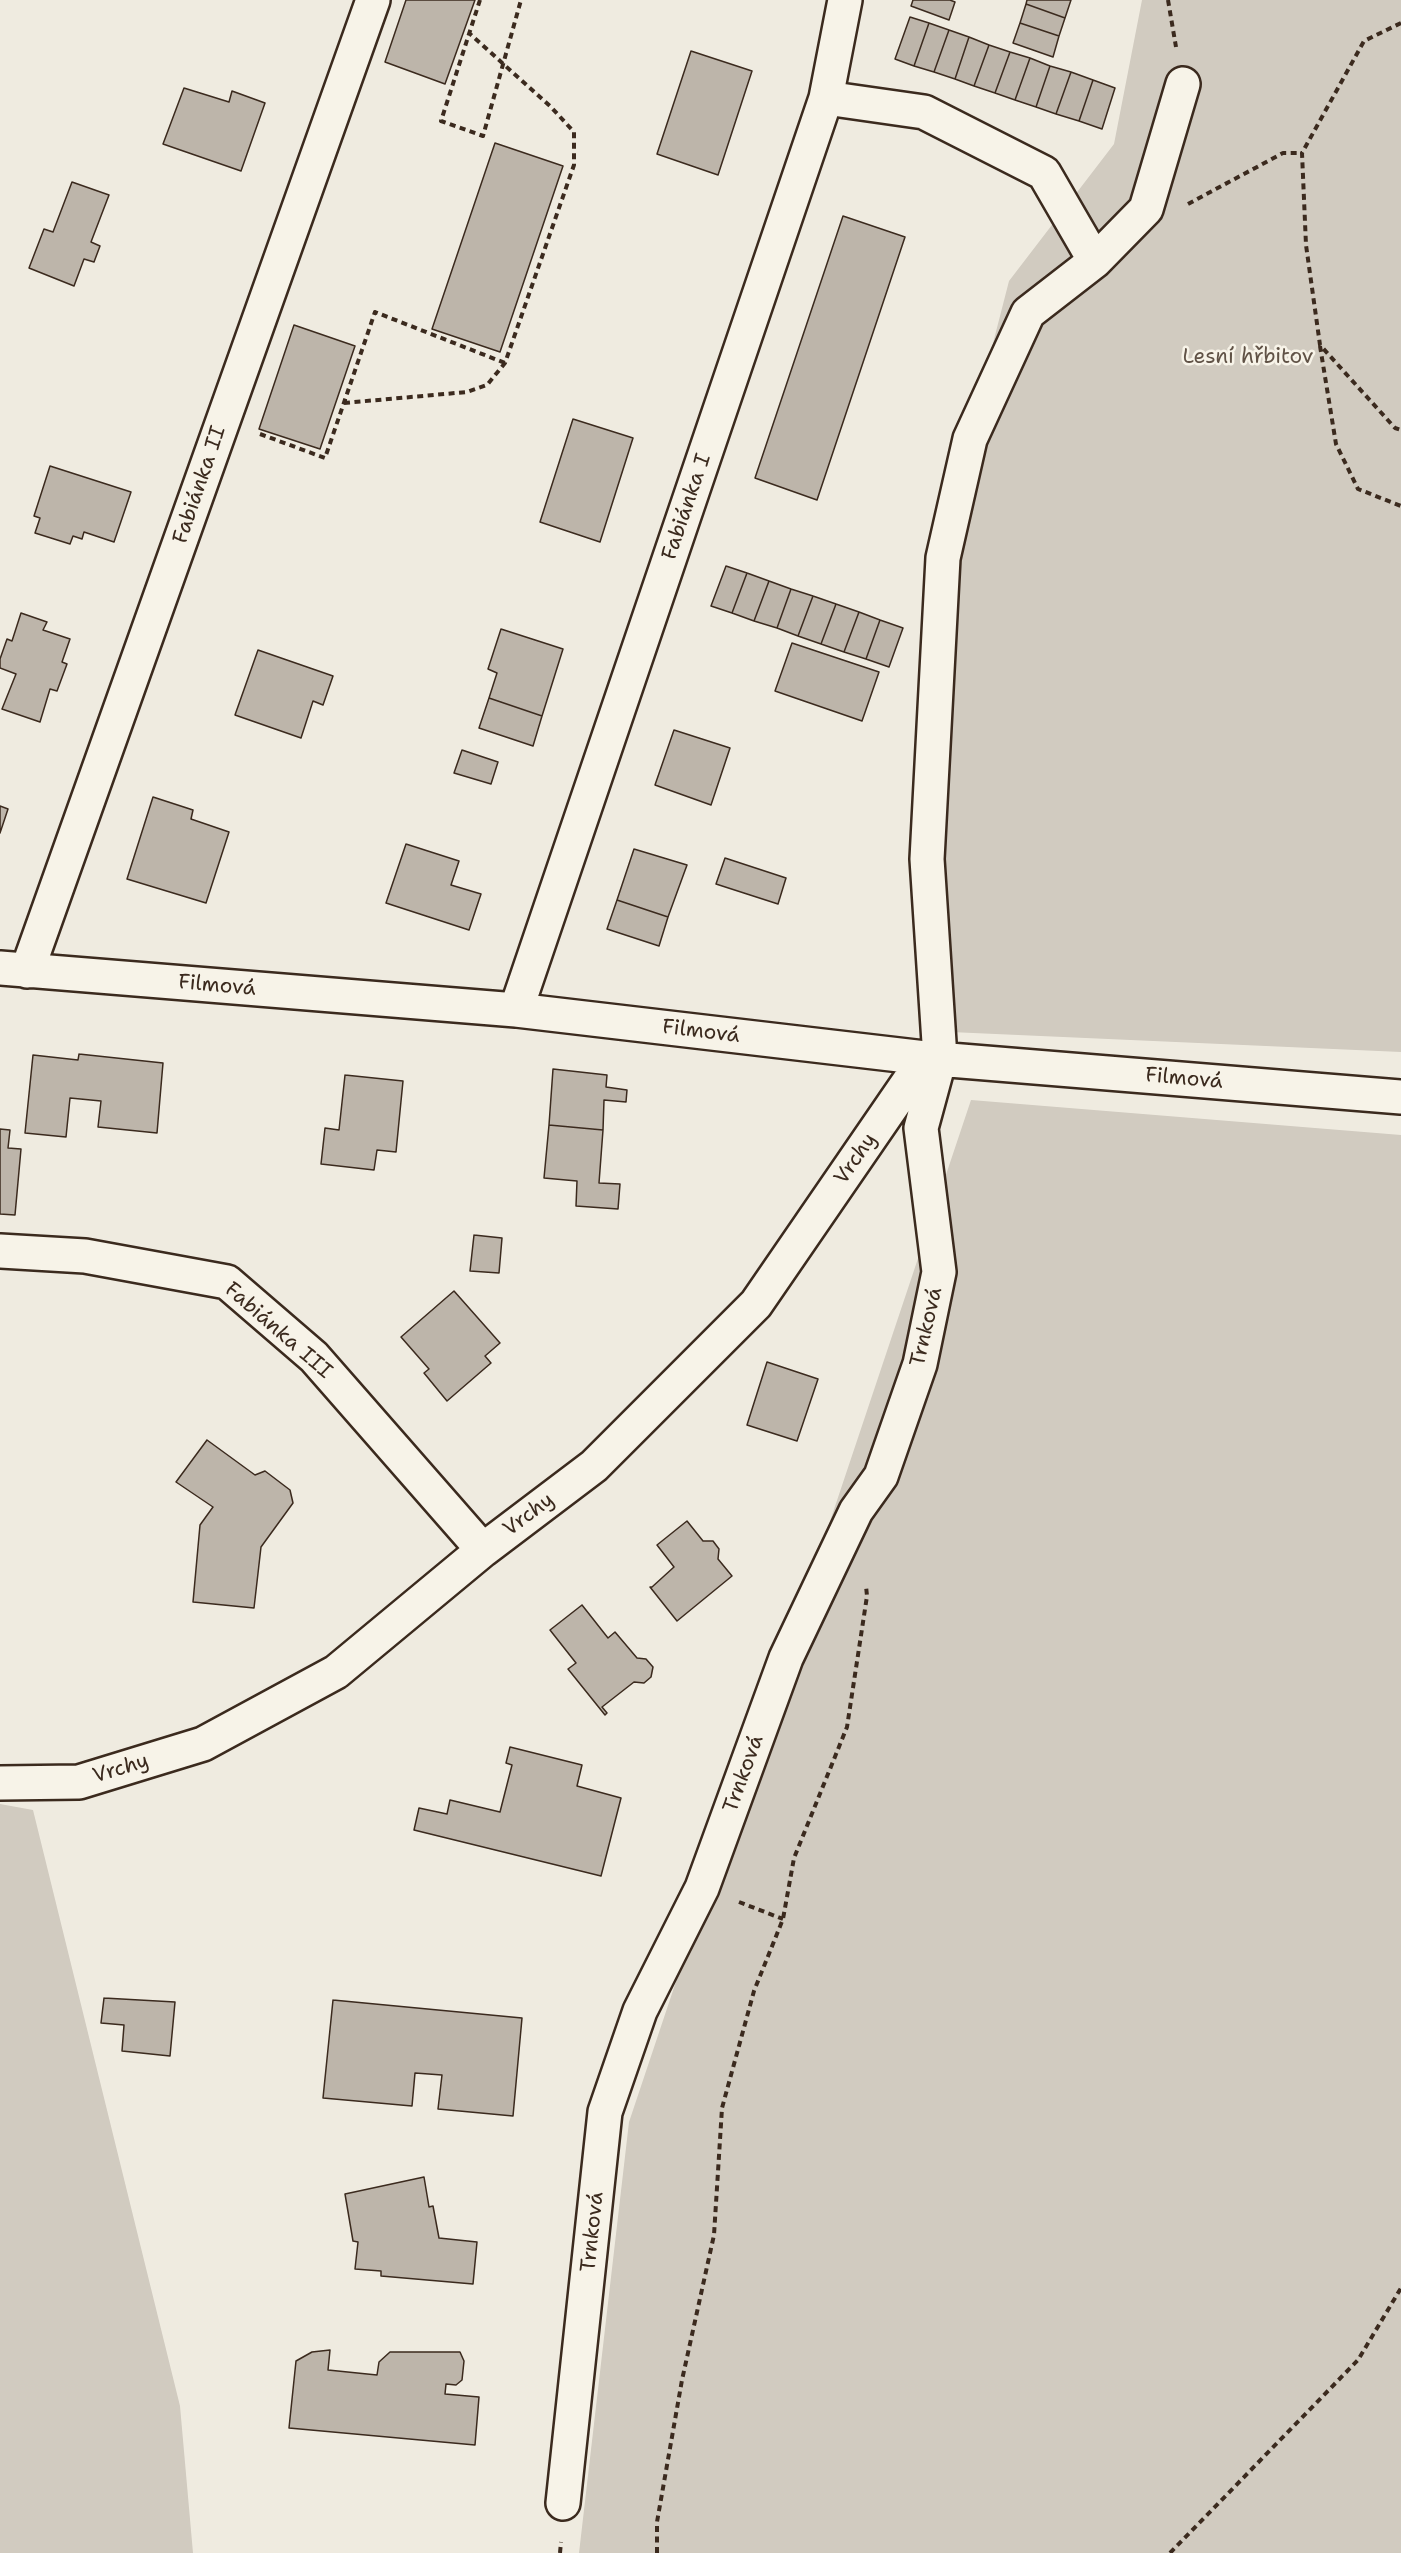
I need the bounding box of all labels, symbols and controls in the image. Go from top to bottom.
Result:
park label: Lesní hřbitov [1183,345,1313,371]
street label: Fabiánka II [168,423,232,547]
street label: Fabiánka I [657,451,717,563]
street label: Filmová [177,970,257,1002]
street label: Filmová [661,1015,741,1049]
street label: Filmová [1144,1063,1224,1095]
street label: Vrchy [829,1128,883,1190]
street label: Fabiánka III [219,1277,337,1385]
street label: Trnková [906,1285,948,1369]
street label: Vrchy [499,1488,559,1542]
street label: Trnková [718,1732,770,1816]
street label: Vrchy [90,1749,152,1789]
street label: Trnková [576,2191,610,2273]

